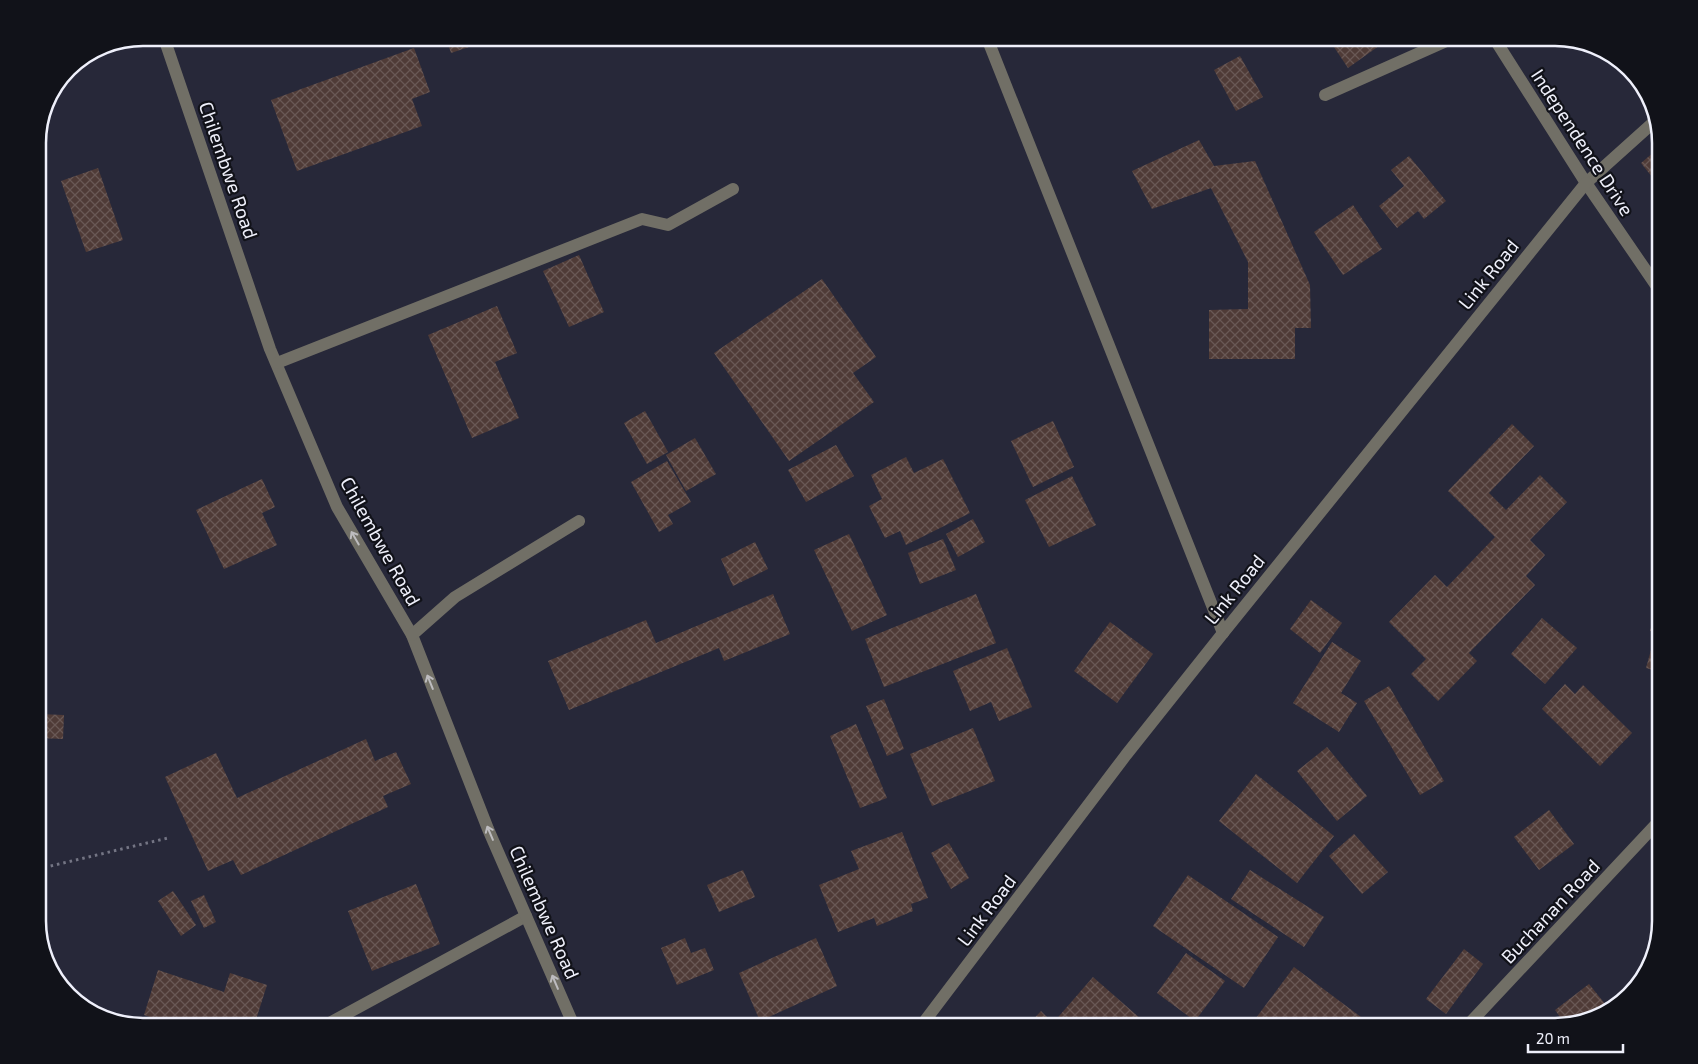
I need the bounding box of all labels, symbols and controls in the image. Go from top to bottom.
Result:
street label: Independence Drive [1527,64,1639,220]
street label: Chilembwe Road [195,98,263,242]
street label: Link Road [1453,235,1523,313]
street label: Chilembwe Road [336,473,426,609]
one-way arrow [349,532,359,546]
street label: Link Road [1199,550,1269,628]
one-way arrow [425,675,434,690]
one-way arrow [484,826,494,841]
street label: Chilembwe Road [505,842,585,982]
street label: Buchanan Road [1496,854,1604,968]
street label: Link Road [952,870,1020,950]
one-way arrow [549,975,559,990]
scale bar [1528,1022,1623,1054]
text: 20 m [1536,1029,1570,1047]

